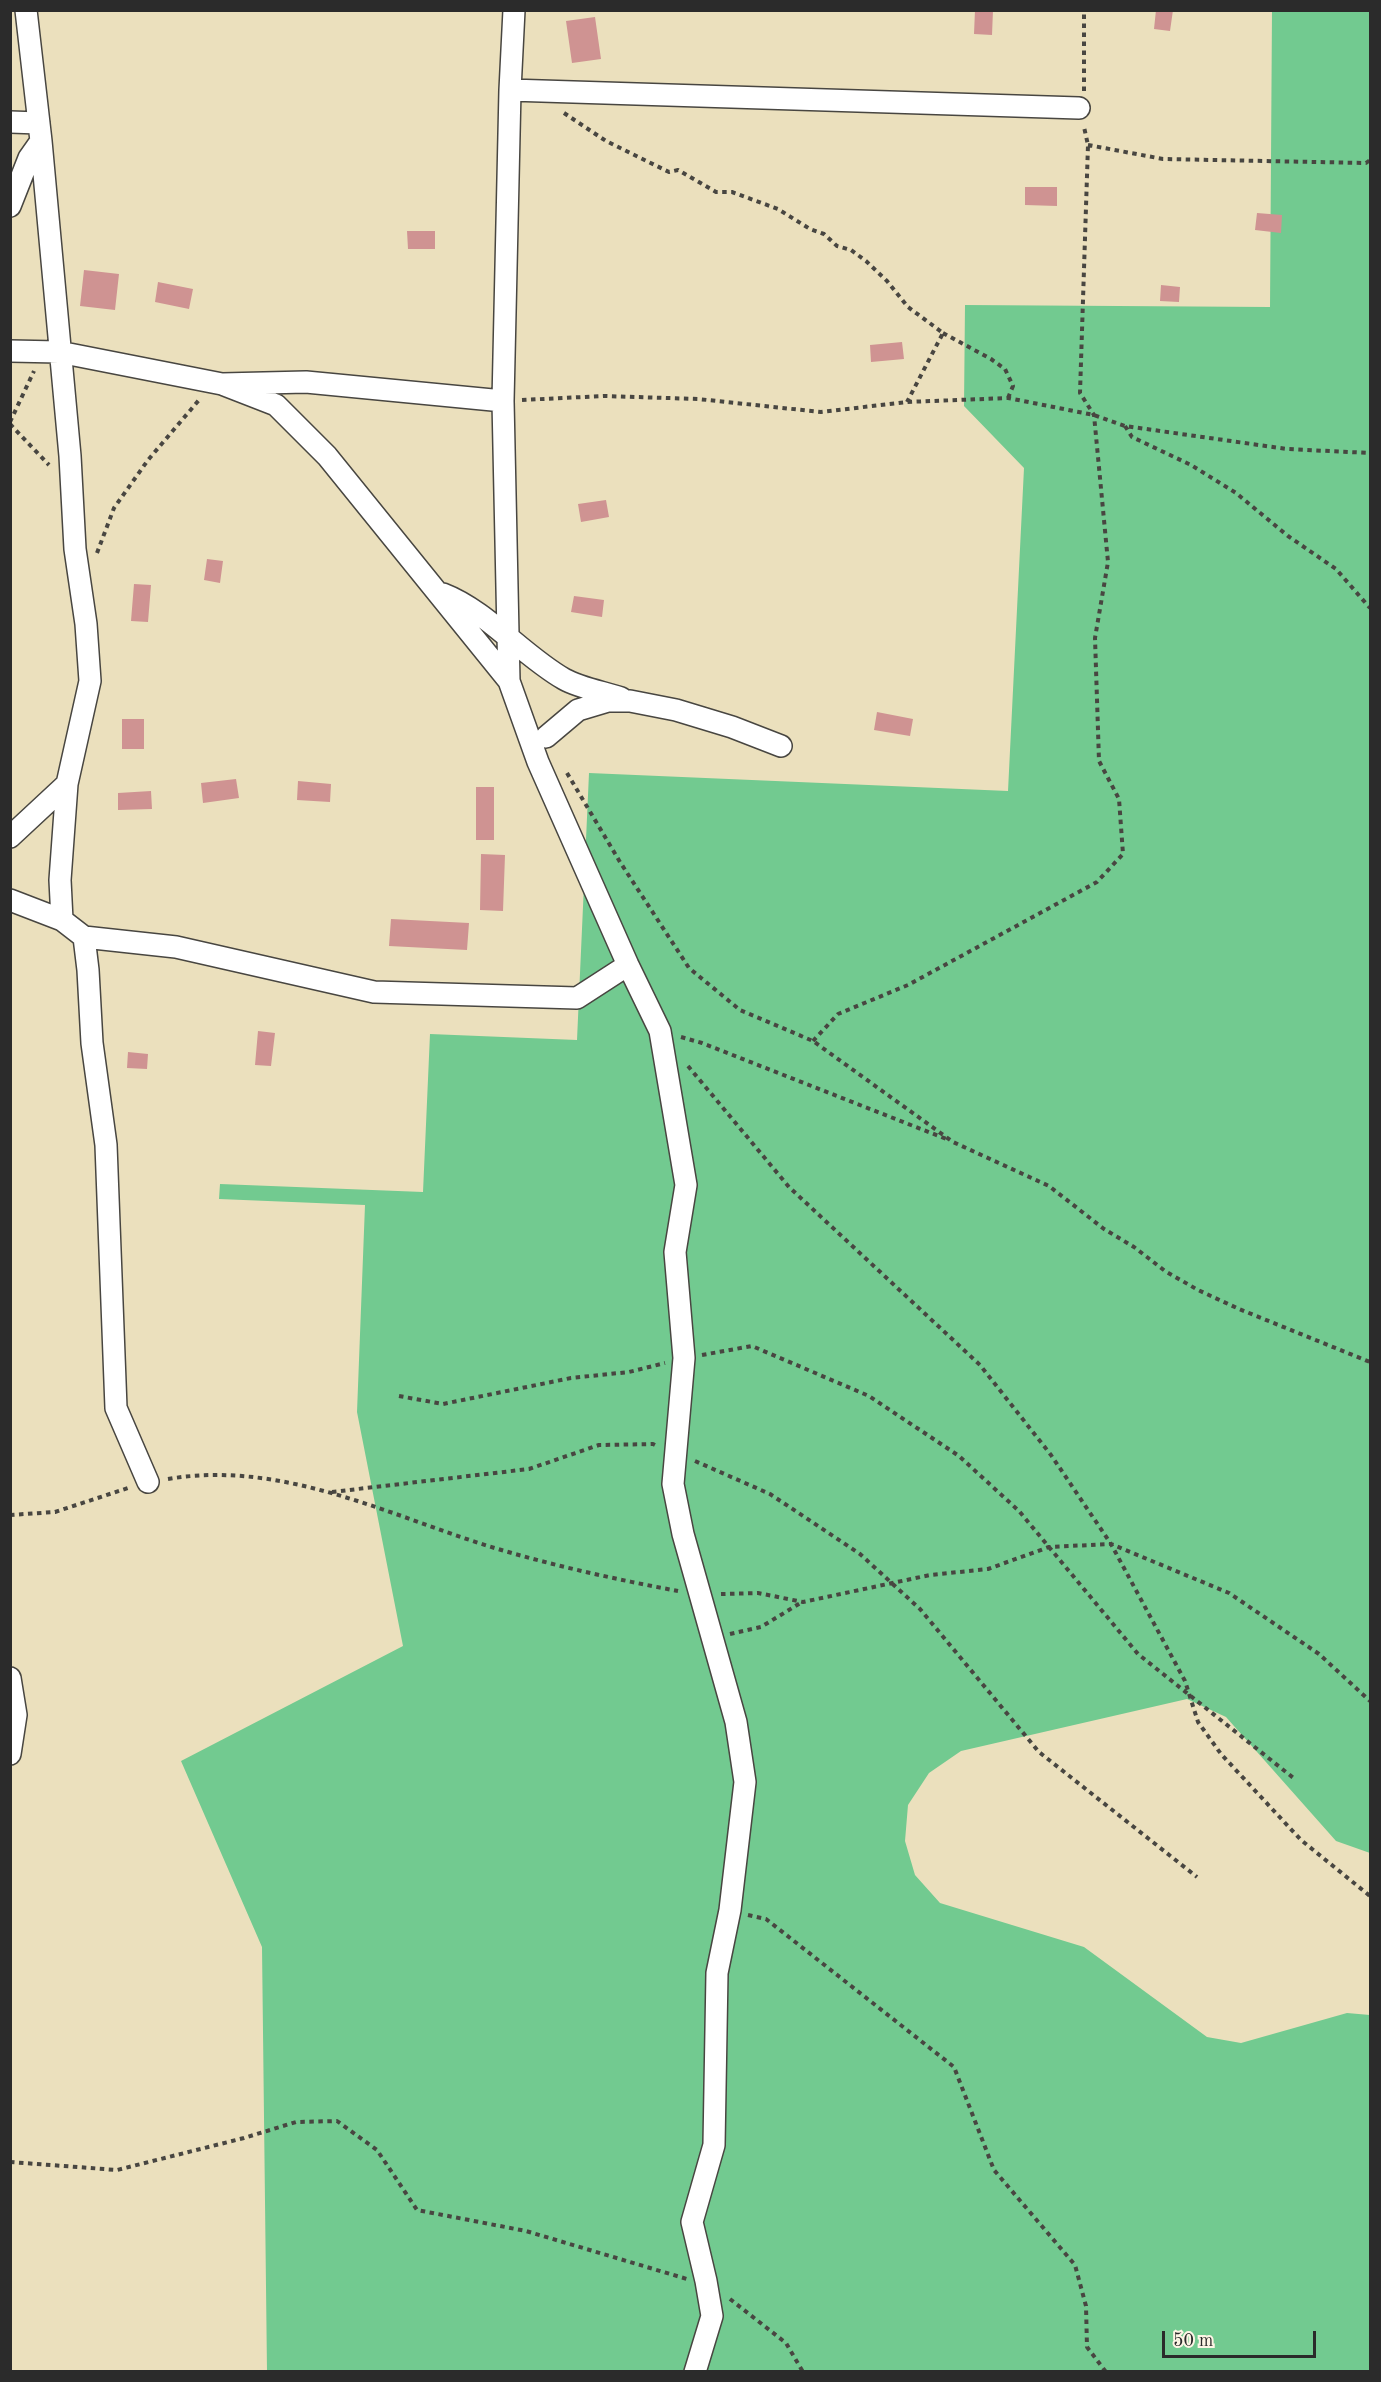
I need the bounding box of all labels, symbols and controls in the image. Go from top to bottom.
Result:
scale bar [1165,2319,1320,2357]
text: 50 m [1173,2332,1213,2350]

